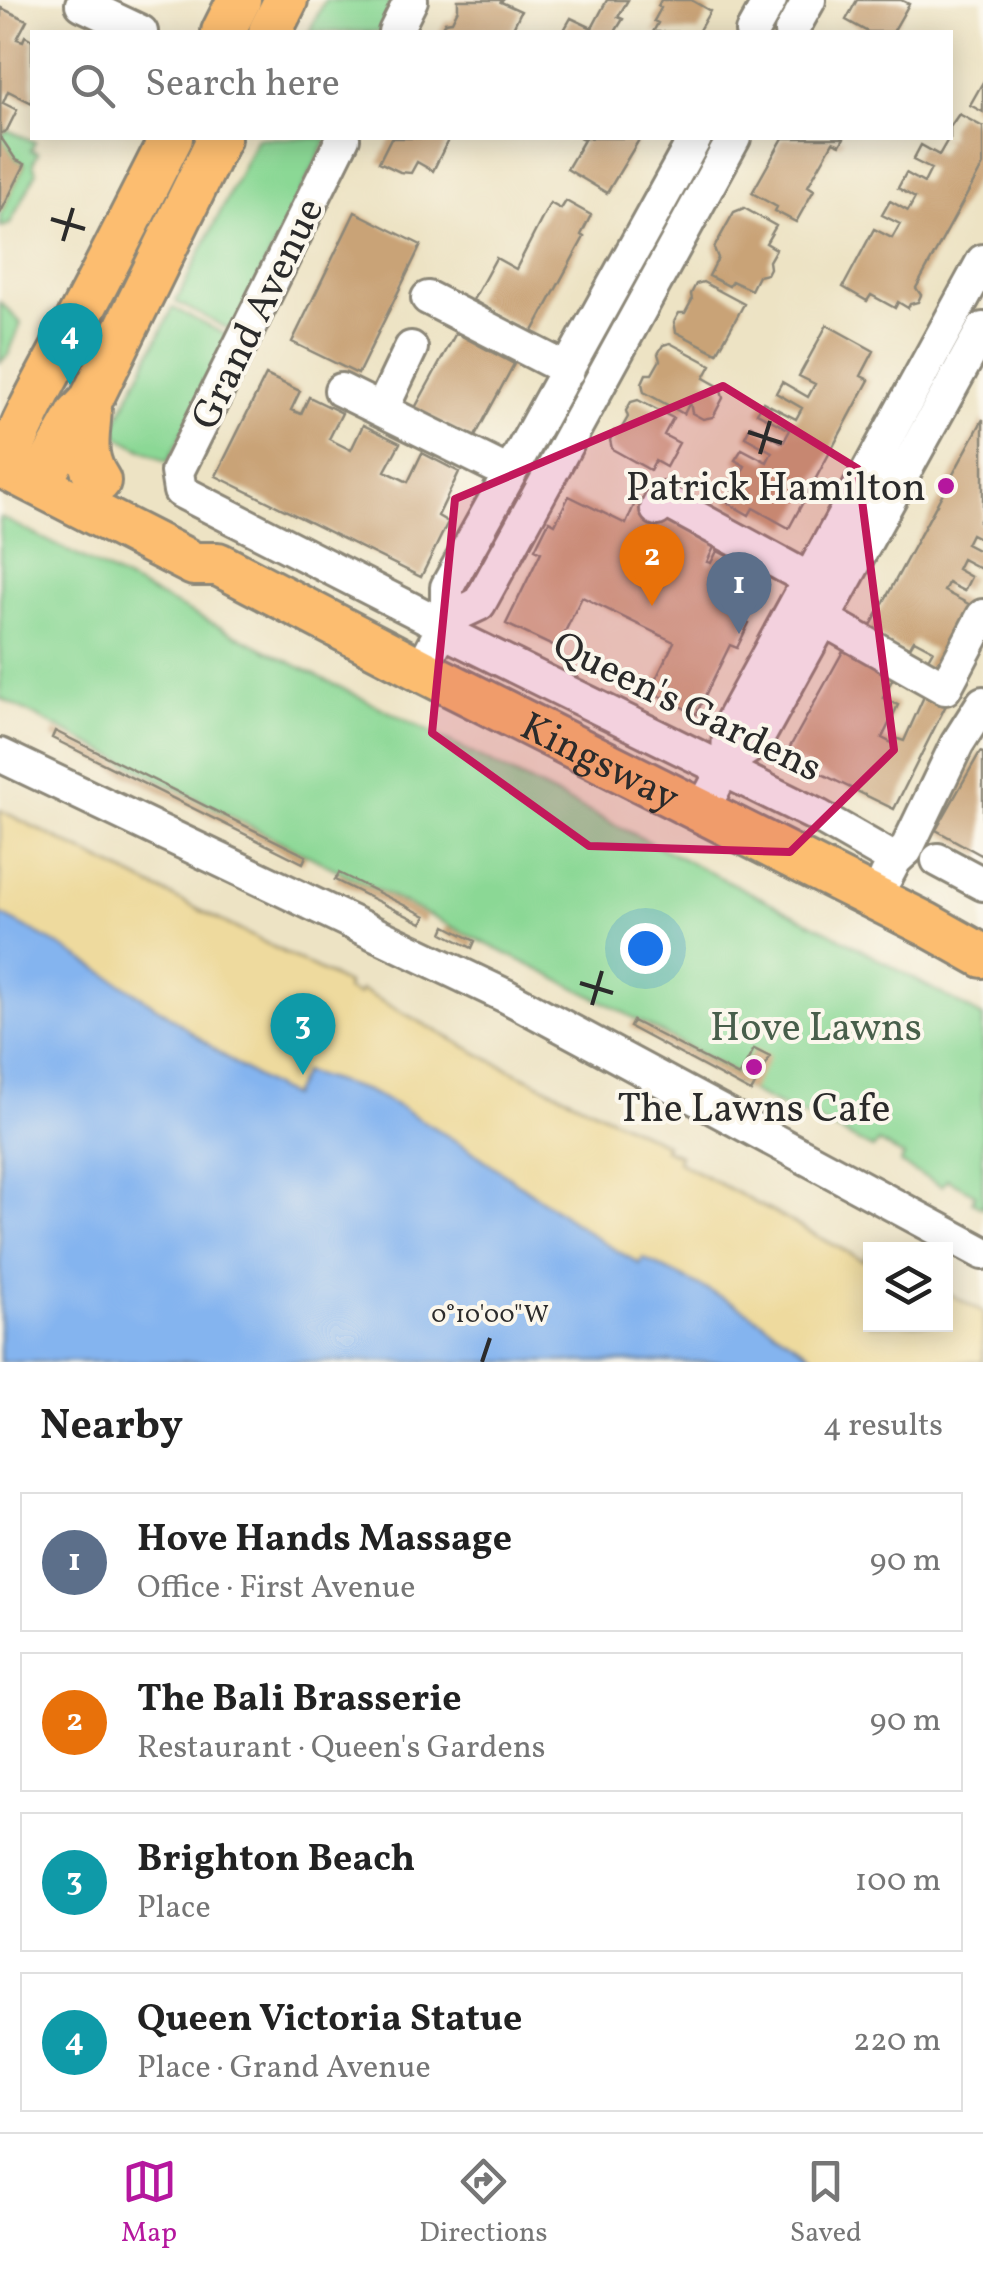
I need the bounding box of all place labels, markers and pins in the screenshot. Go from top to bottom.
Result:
pin: 4 [38,302,102,385]
place label: Patrick Hamilton [626,462,926,518]
marker: Patrick Hamilton [935,475,957,497]
pin: 2 [620,524,684,606]
pin: 1 [706,552,772,634]
pin: 3 [270,992,336,1075]
marker: The Lawns Cafe [743,1056,765,1078]
place label: The Lawns Cafe [617,1083,891,1139]

